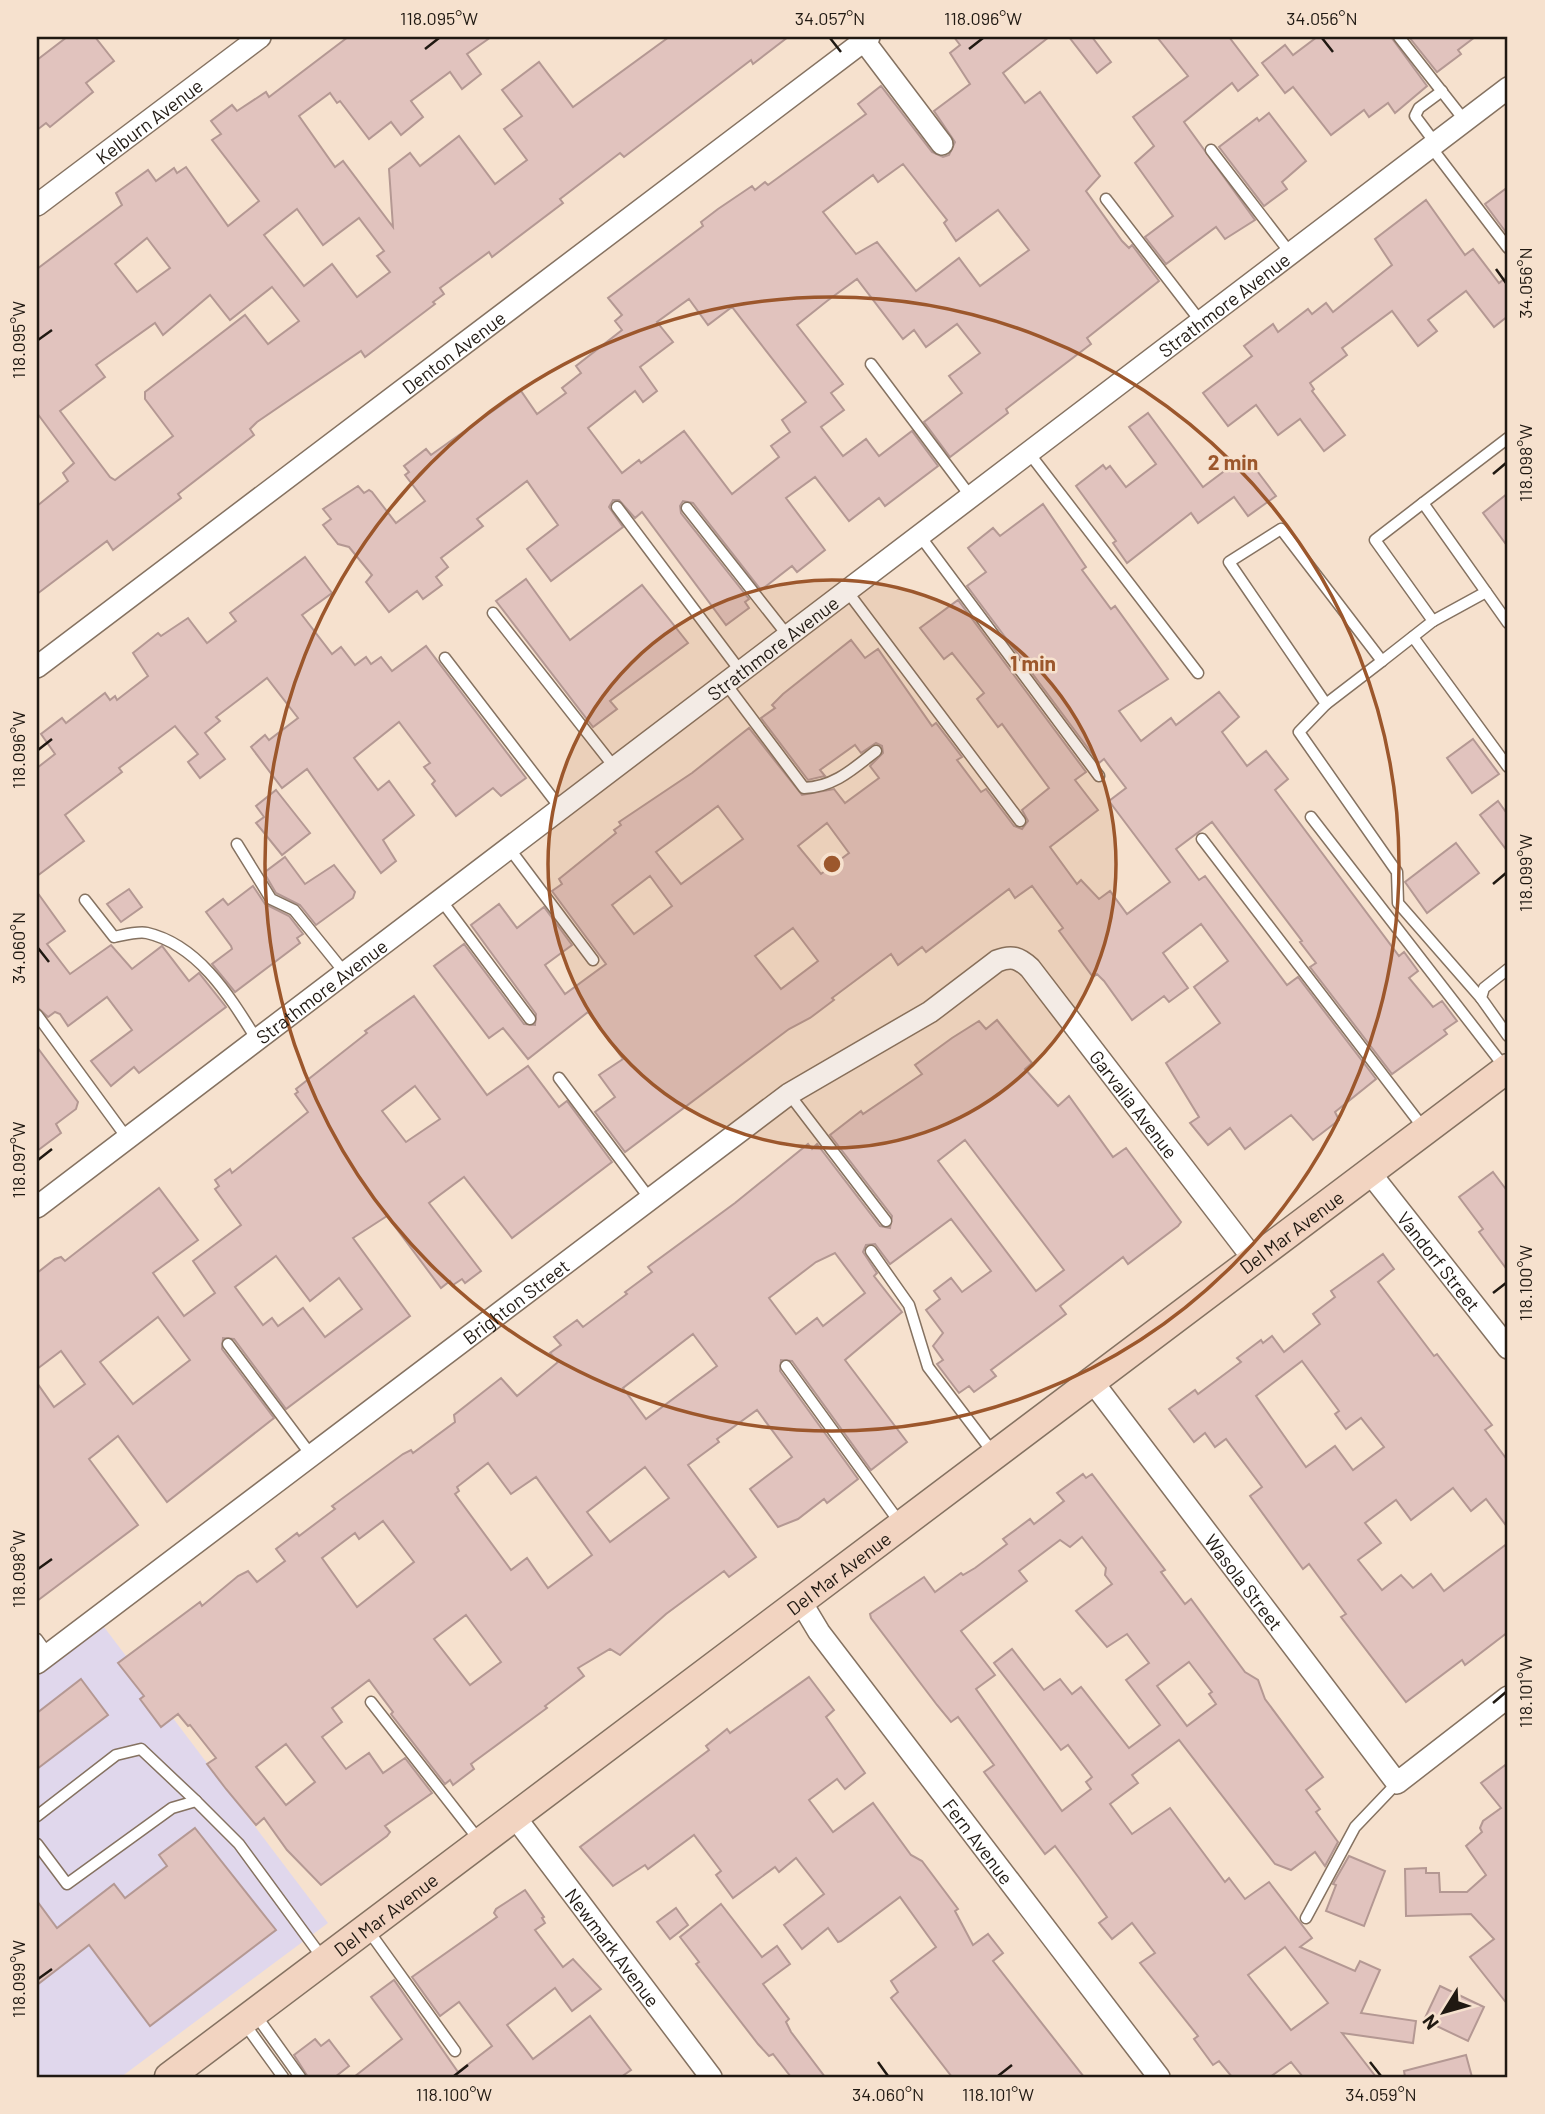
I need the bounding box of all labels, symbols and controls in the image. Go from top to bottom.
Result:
text: 118.095°W [400,7,478,29]
text: 34.057°N [795,7,865,29]
text: 118.096°W [944,7,1022,29]
text: 34.056°N [1286,7,1358,29]
street label: Kelburn Avenue [91,73,207,168]
street label: Strathmore Avenue [1153,247,1294,362]
text: 34.056°N [1514,247,1536,319]
text: 118.095°W [7,301,29,379]
street label: Denton Avenue [397,305,509,398]
text: 118.098°W [1514,424,1536,502]
text: 2 min [1208,449,1258,474]
street label: Strathmore Avenue [702,590,843,705]
text: 1 min [1010,650,1056,675]
text: 118.096°W [7,711,29,789]
text: 118.099°W [1514,834,1536,912]
centre of rings [820,852,844,876]
text: 34.060°N [7,912,29,984]
street label: Strathmore Avenue [251,934,391,1048]
street label: Garvalia Avenue [1086,1045,1183,1163]
text: 118.097°W [7,1121,29,1199]
street label: Del Mar Avenue [1234,1185,1348,1278]
street label: Vandorf Street [1393,1207,1486,1315]
text: 118.100°W [1514,1245,1536,1321]
street label: Brighton Street [458,1253,573,1348]
street label: Del Mar Avenue [782,1526,895,1619]
street label: Wasola Street [1200,1529,1288,1634]
text: 118.098°W [7,1530,29,1608]
text: 118.101°W [1514,1656,1536,1728]
street label: Fern Avenue [939,1794,1019,1888]
street label: Del Mar Avenue [329,1867,442,1961]
street label: Newmark Avenue [561,1883,665,2011]
text: 118.099°W [7,1940,29,2018]
north arrow [1408,1978,1478,2048]
text: N [1417,2011,1443,2035]
text: 118.100°W [416,2083,492,2105]
text: 34.060°N [852,2083,924,2105]
text: 118.101°W [962,2083,1034,2105]
text: 34.059°N [1345,2083,1417,2105]

